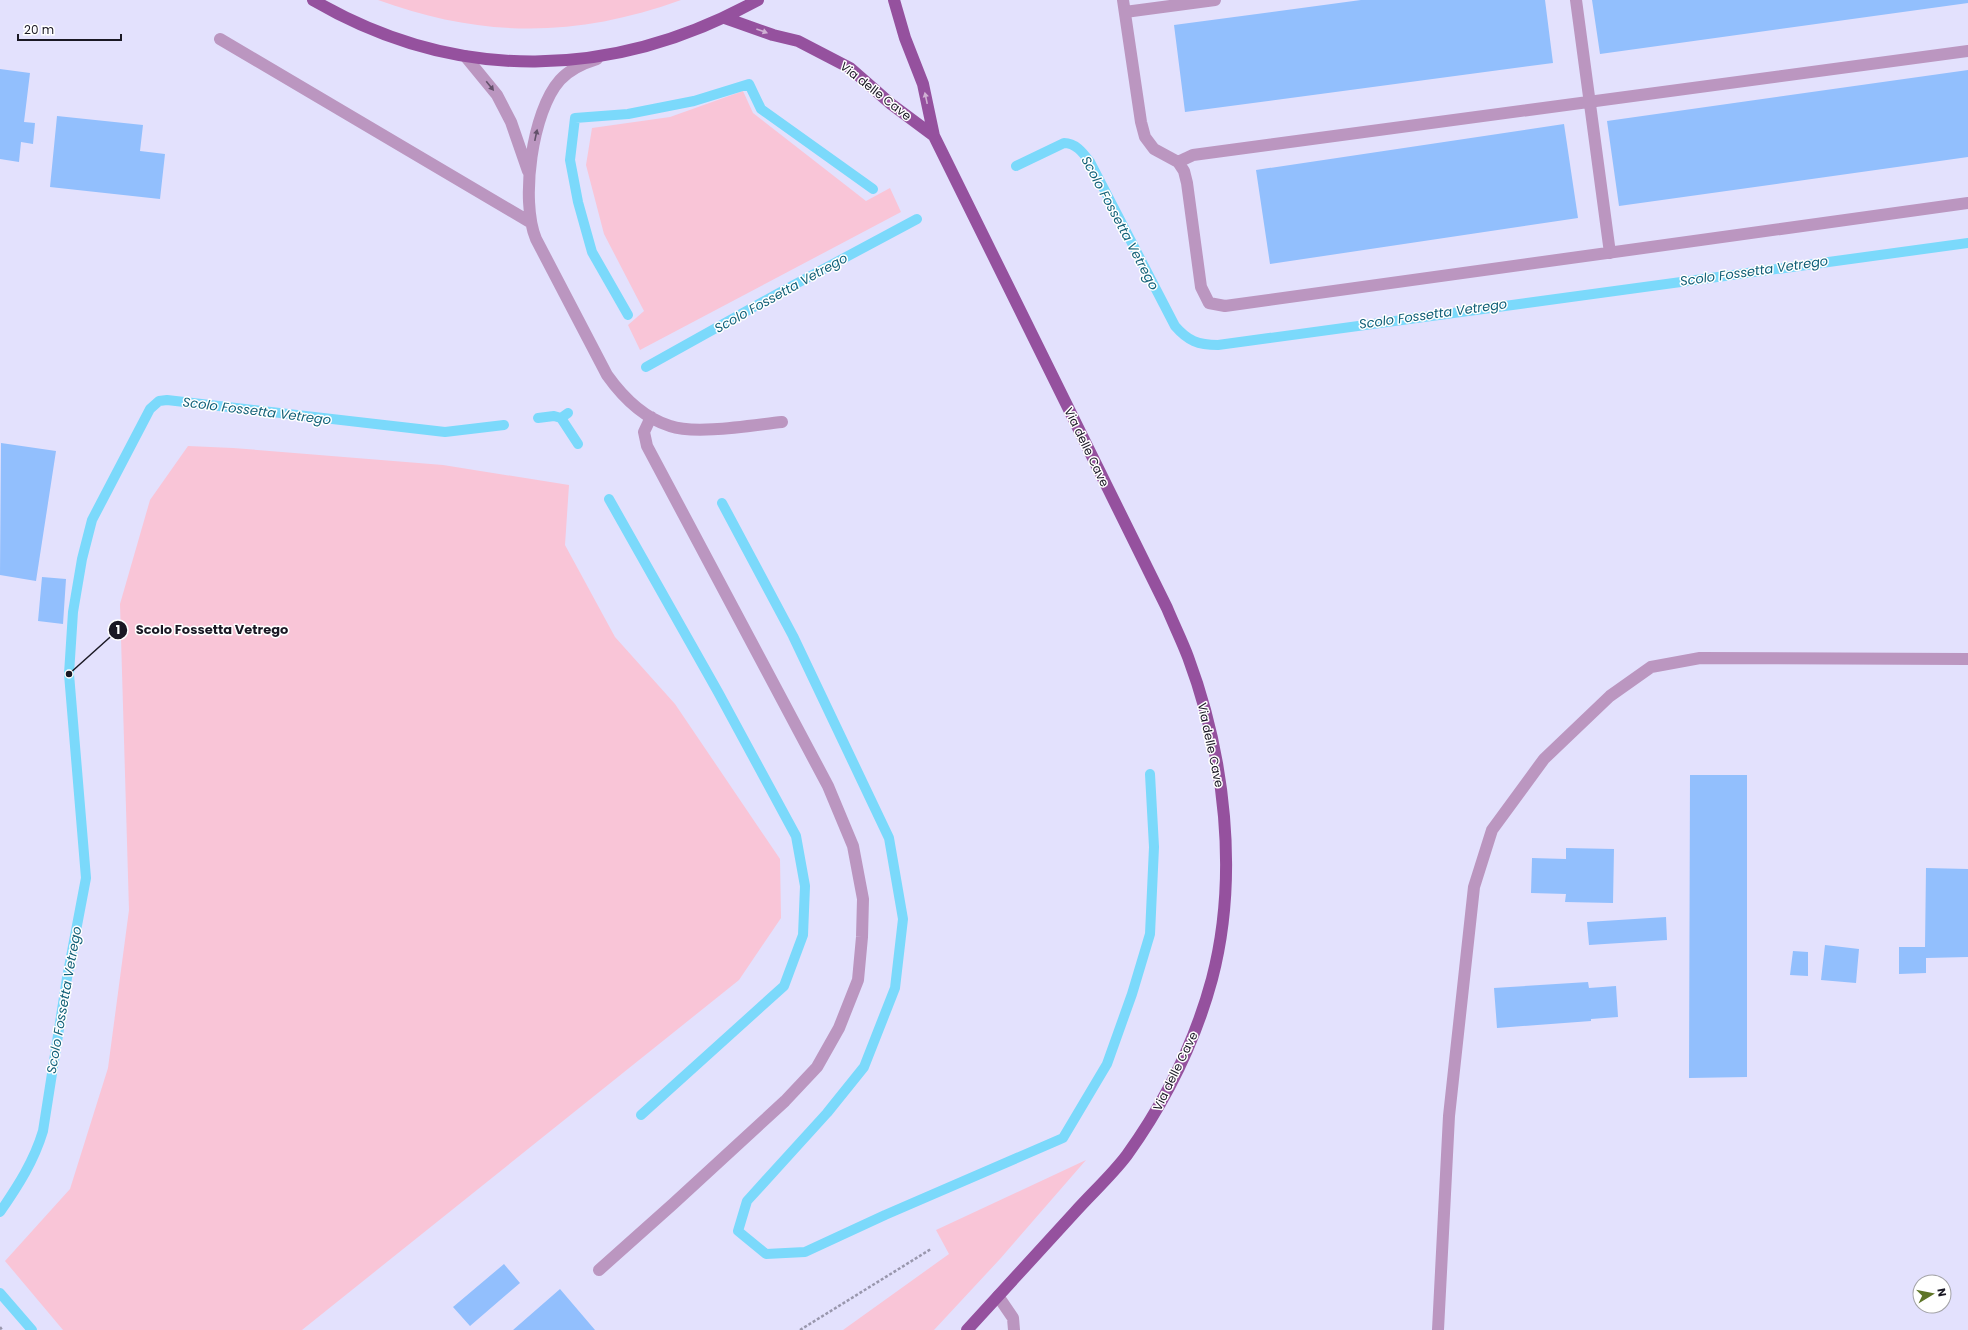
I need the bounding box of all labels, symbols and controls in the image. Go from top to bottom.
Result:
scale bar [18,16,121,42]
text: 20 m [24,21,54,38]
one-way arrow [757,29,769,35]
street label: Via delle Cave [837,58,915,124]
one-way arrow [486,80,495,91]
one-way arrow [923,92,929,104]
one-way arrow [533,129,539,141]
water label: Scolo Fossetta Vetrego [1077,153,1163,293]
water label: Scolo Fossetta Vetrego [711,248,851,338]
water label: Scolo Fossetta Vetrego [1679,251,1829,291]
water label: Scolo Fossetta Vetrego [1358,294,1508,334]
water label: Scolo Fossetta Vetrego [182,392,332,430]
street label: Via delle Cave [1061,405,1113,489]
callout: Scolo Fossetta Vetrego [108,617,296,642]
text: Scolo Fossetta Vetrego [136,620,288,639]
text: 1 [116,621,120,638]
street label: Via delle Cave [1194,701,1228,789]
water label: Scolo Fossetta Vetrego [42,925,86,1075]
street label: Via delle Cave [1149,1029,1201,1113]
north arrow [1912,1274,1952,1314]
text: N [1933,1287,1950,1298]

